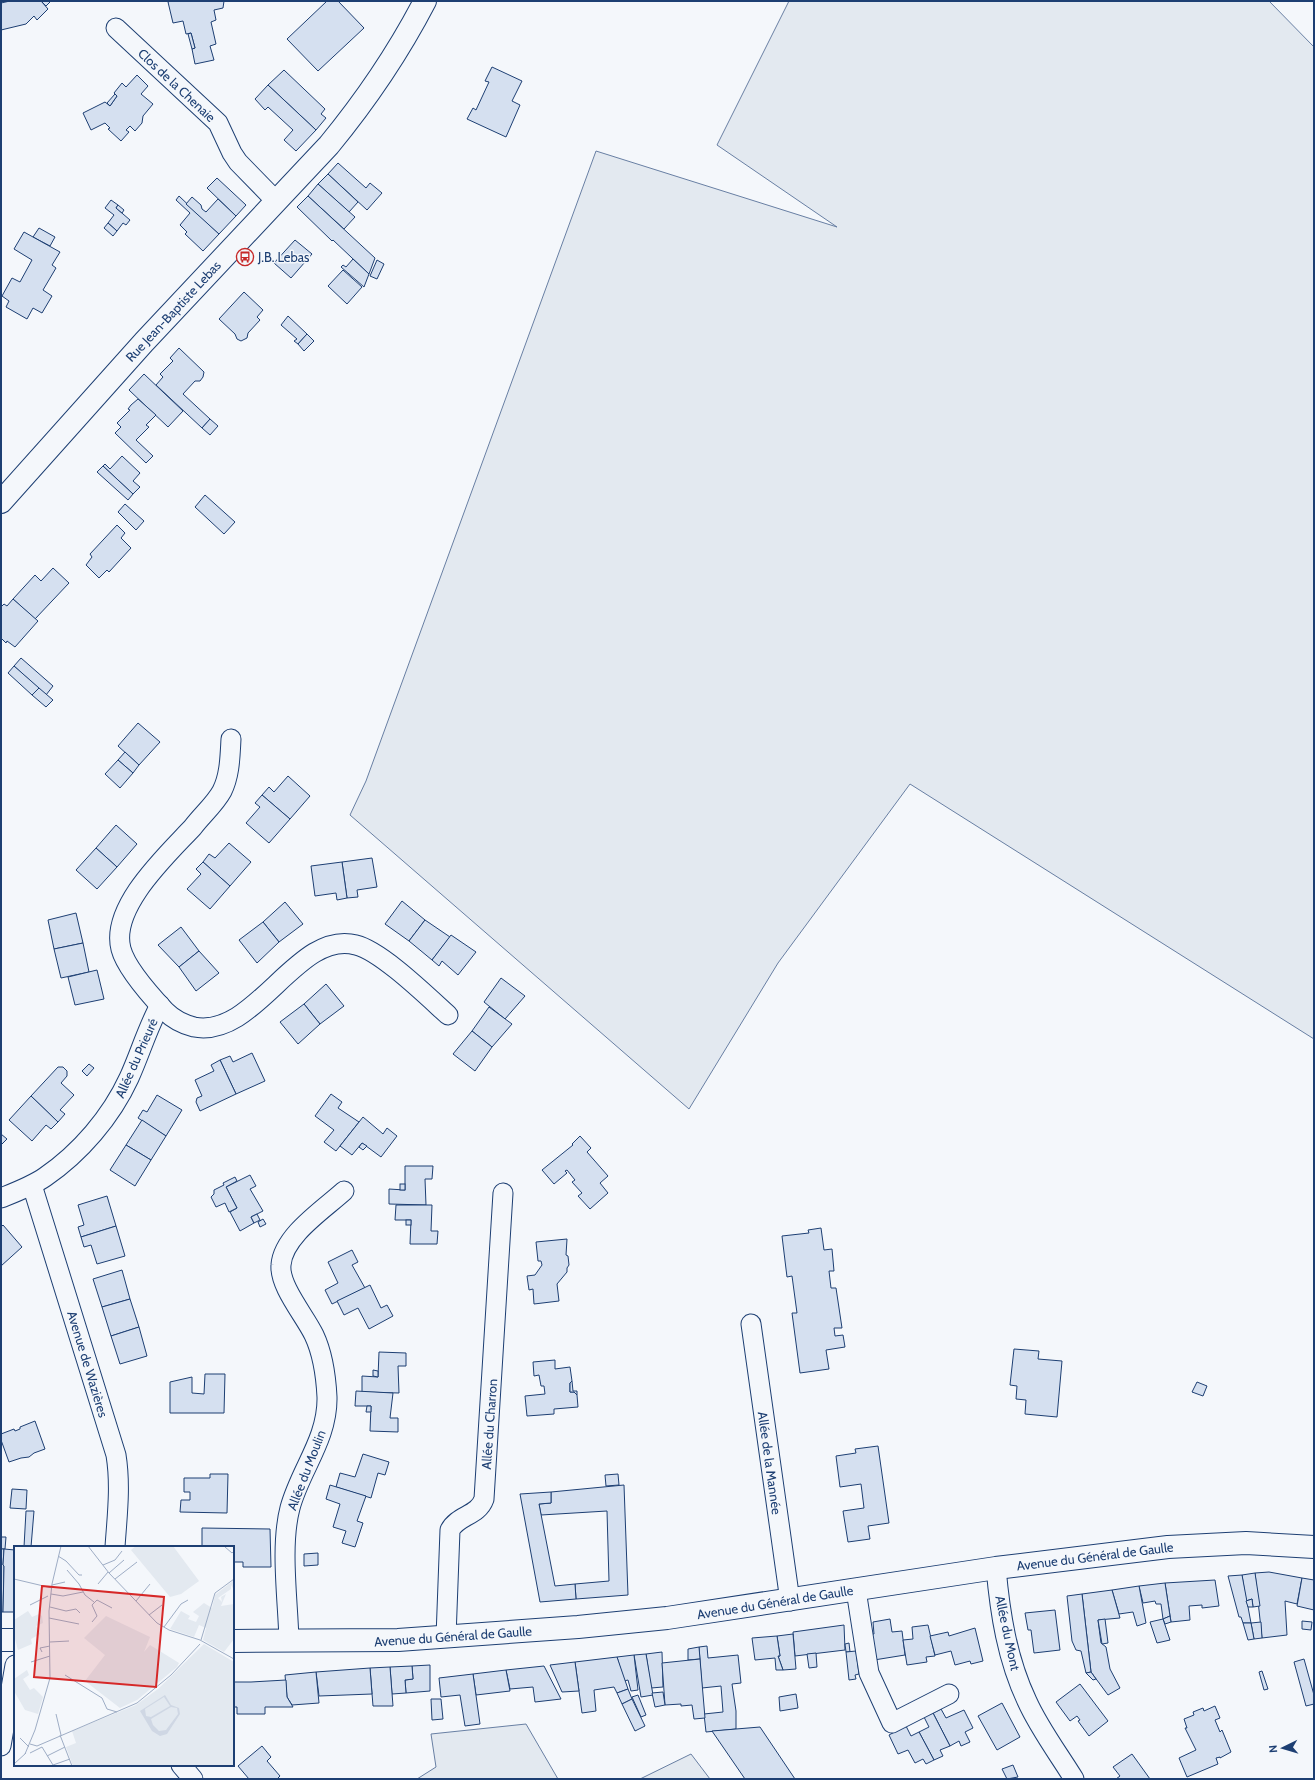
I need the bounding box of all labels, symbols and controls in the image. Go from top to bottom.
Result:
street label: Clos de la Chenaie [135,45,219,125]
bus stop icon: J.B. Lebas [235,247,255,267]
place label: J.B. Lebas [257,249,310,265]
street label: Rue Jean-Baptiste Lebas [122,257,224,365]
street label: Allée du Prieuré [111,1015,161,1100]
street label: Avenue de Wazières [64,1309,112,1420]
street label: Allée du Charron [478,1378,500,1470]
street label: Allée de la Mannée [755,1410,785,1516]
street label: Allée du Moulin [283,1428,329,1512]
street label: Avenue du Général de Gaulle [1016,1538,1175,1574]
inset map [14,1546,234,1766]
street label: Avenue du Général de Gaulle [696,1582,855,1622]
street label: Allée du Mont [992,1594,1024,1673]
street label: Avenue du Général de Gaulle [374,1622,533,1649]
north arrow [1263,1728,1303,1768]
text: N [1266,1744,1280,1753]

